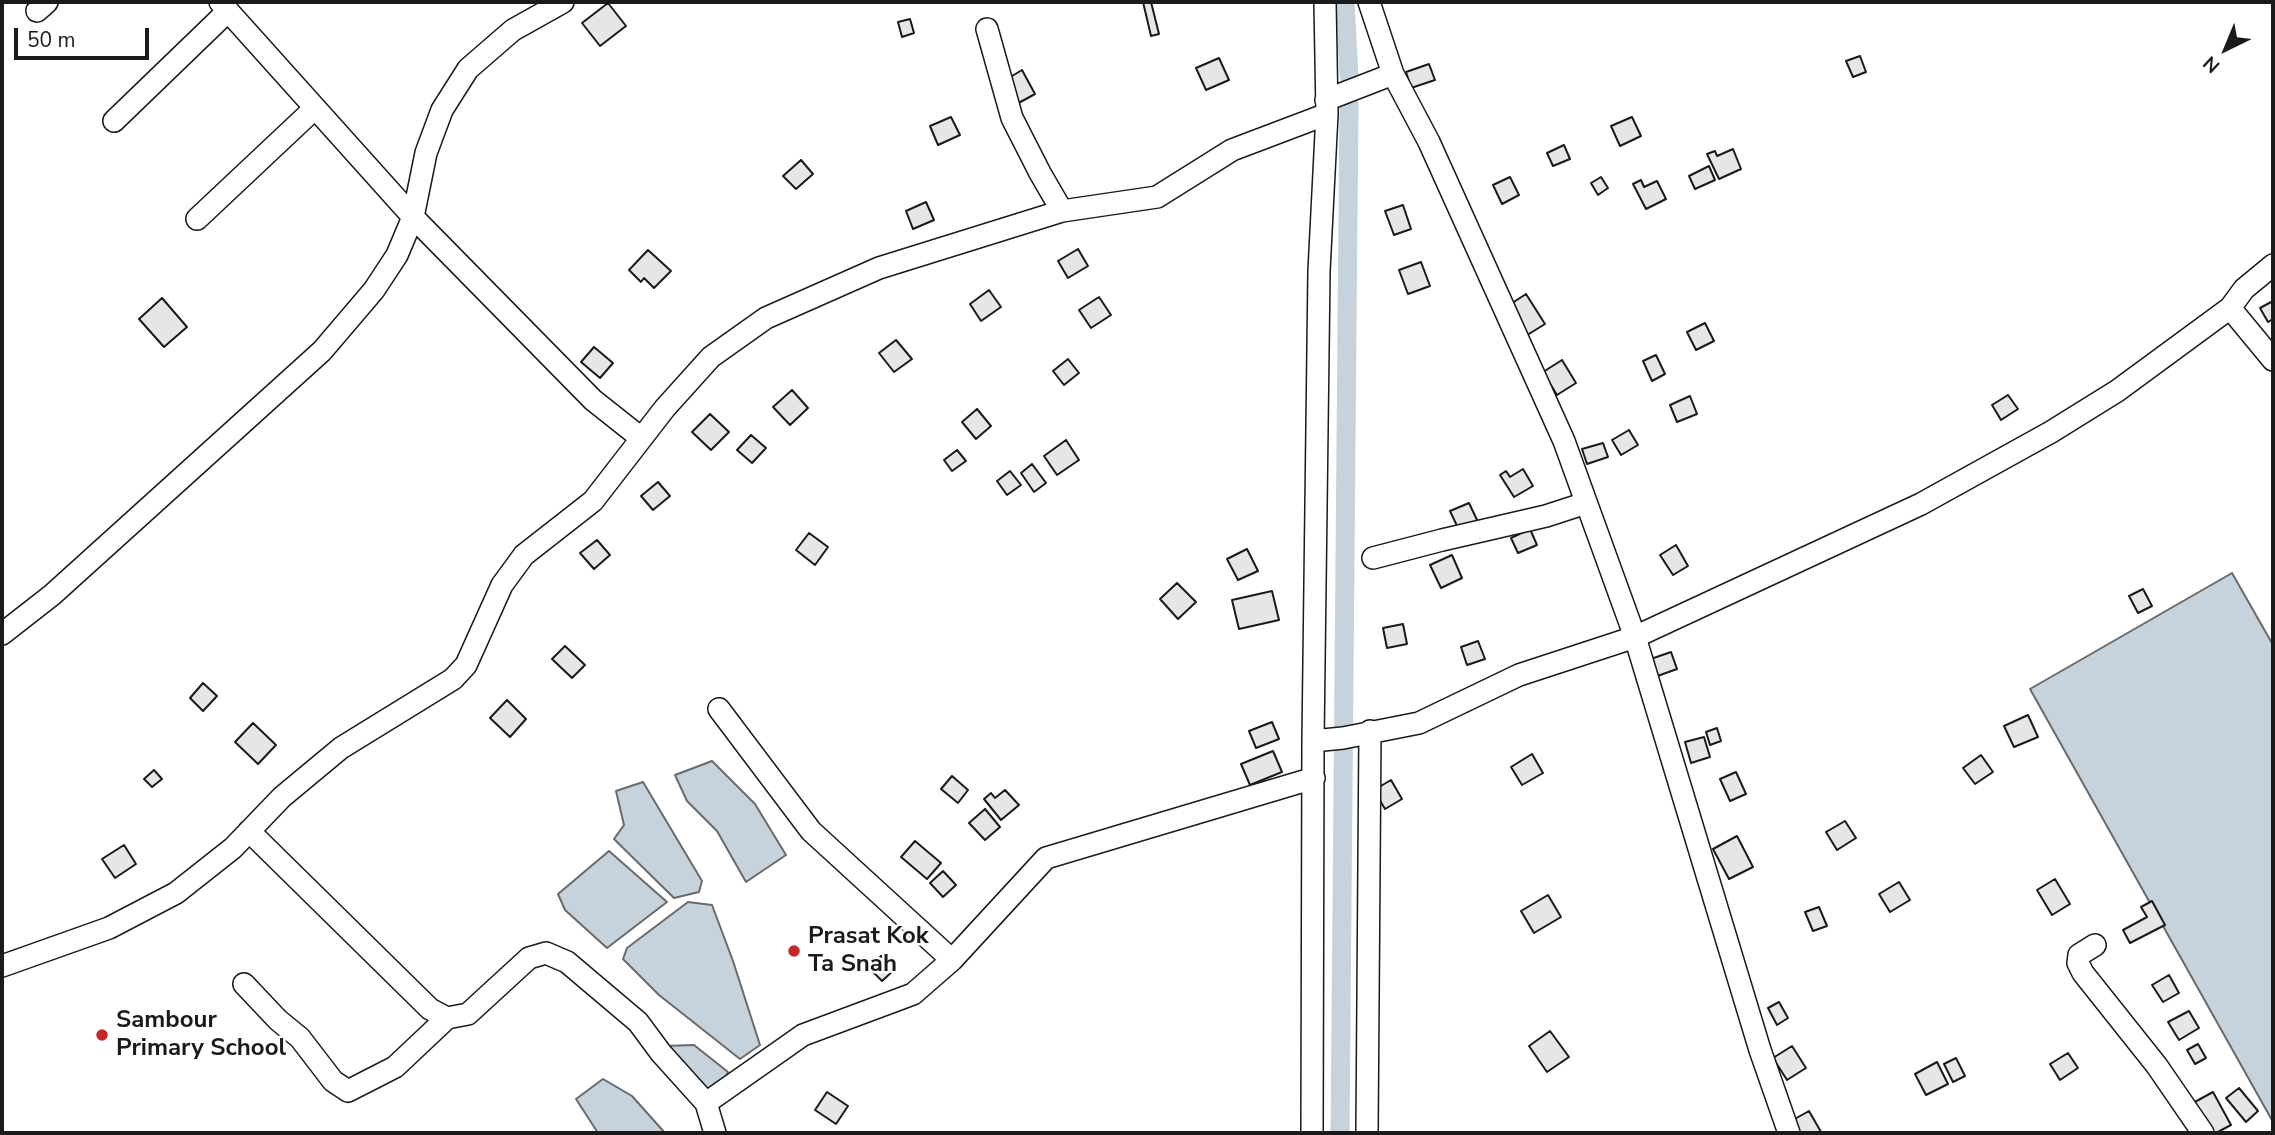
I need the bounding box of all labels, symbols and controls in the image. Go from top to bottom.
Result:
scale bar [18,14,152,58]
north arrow [2191,14,2261,84]
text: 50 m [27,26,76,54]
text: N [2198,50,2226,79]
place label: Prasat Kok Ta Snah [808,923,929,979]
marker: Prasat Kok Ta Snah [786,943,802,959]
place label: Sambour Primary School [116,1007,286,1063]
marker: Sambour Primary School [94,1027,110,1043]

